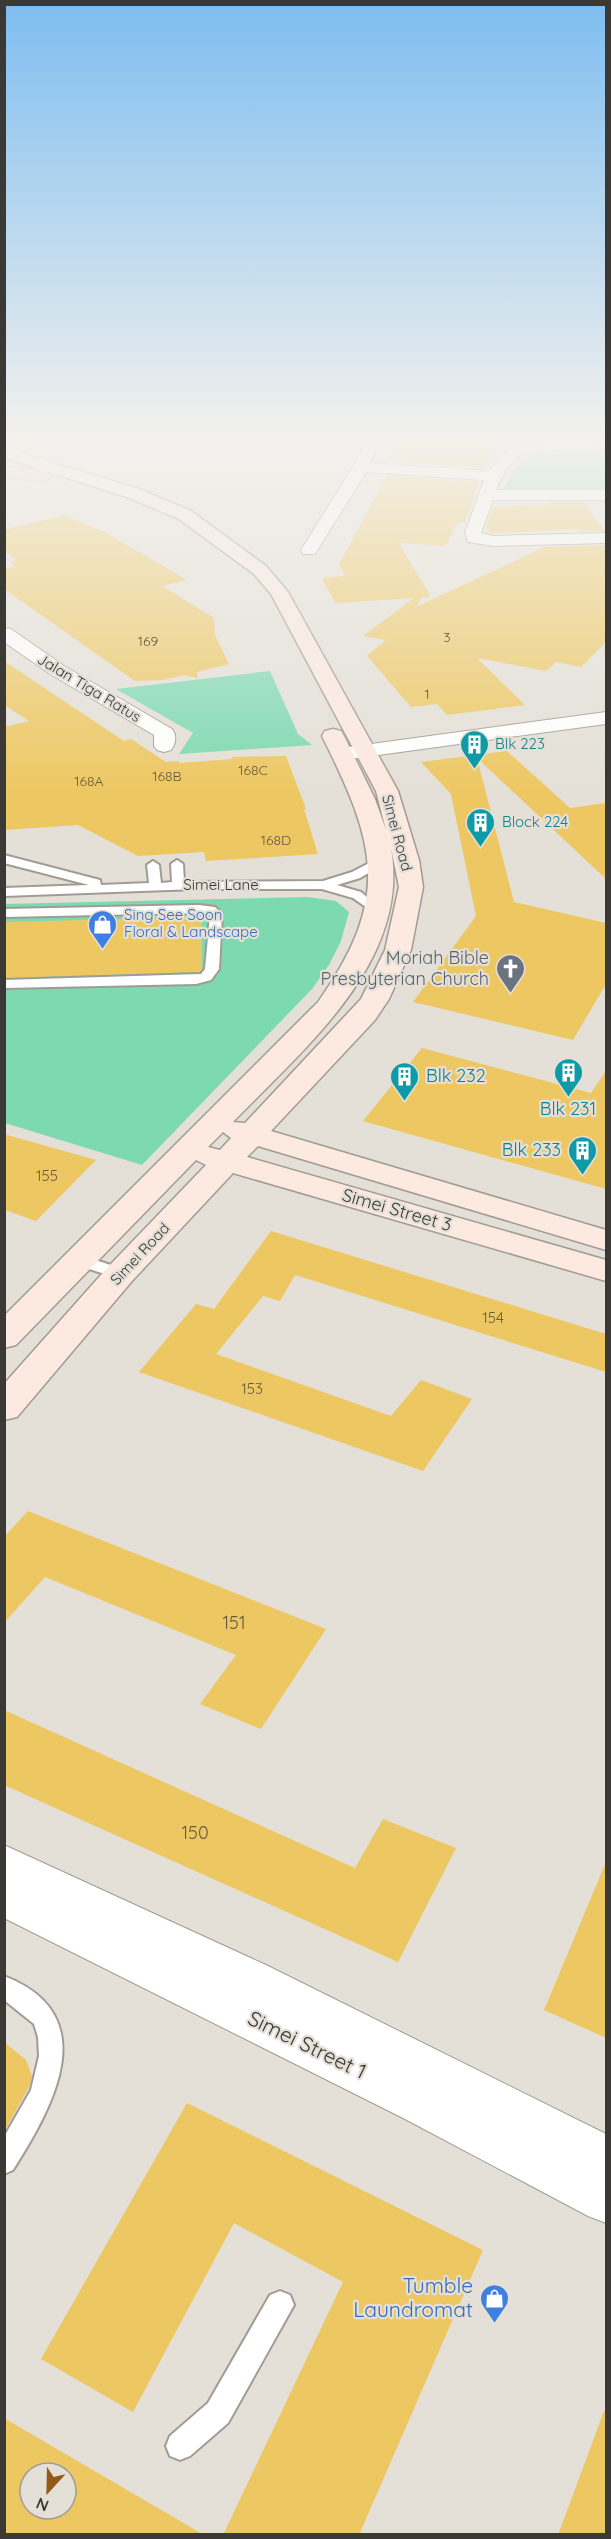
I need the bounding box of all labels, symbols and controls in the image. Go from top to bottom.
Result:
house number: 3 [443,628,451,646]
house number: 169 [138,632,158,650]
street label: Jalan Tiga Ratus [34,649,145,726]
house number: 1 [424,685,430,703]
building icon: Blk 223 [458,728,490,770]
place label: Blk 223 [495,734,545,753]
house number: 168C [238,761,268,779]
house number: 168B [152,767,182,785]
house number: 168A [74,772,104,790]
street label: Simei Road [378,793,417,873]
building icon: Block 224 [465,806,497,848]
place label: Block 224 [502,812,568,831]
house number: 168D [261,831,291,849]
street label: Simei Lane [183,875,259,894]
place label: Sing See Soon Floral & Landscape [124,905,258,941]
shop icon: Sing See Soon Floral & Landscape [87,908,119,950]
place label: Moriah Bible Presbyterian Church [321,946,489,990]
church icon: Moriah Bible Presbyterian Church [494,952,526,994]
building icon: Blk 231 [552,1056,584,1098]
building icon: Blk 232 [389,1060,421,1102]
place label: Blk 232 [426,1064,486,1087]
place label: Blk 231 [540,1097,596,1120]
building icon: Blk 233 [566,1134,598,1176]
place label: Blk 233 [502,1138,561,1161]
house number: 155 [36,1166,58,1185]
street label: Simei Street 3 [340,1183,455,1236]
street label: Simei Road [106,1219,173,1289]
house number: 154 [482,1308,504,1327]
house number: 153 [241,1379,263,1398]
house number: 151 [222,1611,246,1634]
house number: 150 [181,1821,209,1844]
street label: Simei Street 1 [244,2004,371,2084]
place label: Tumble Laundromat [353,2272,473,2322]
shop icon: Tumble Laundromat [478,2282,510,2324]
north arrow [18,2461,78,2521]
text: N [33,2493,52,2516]

